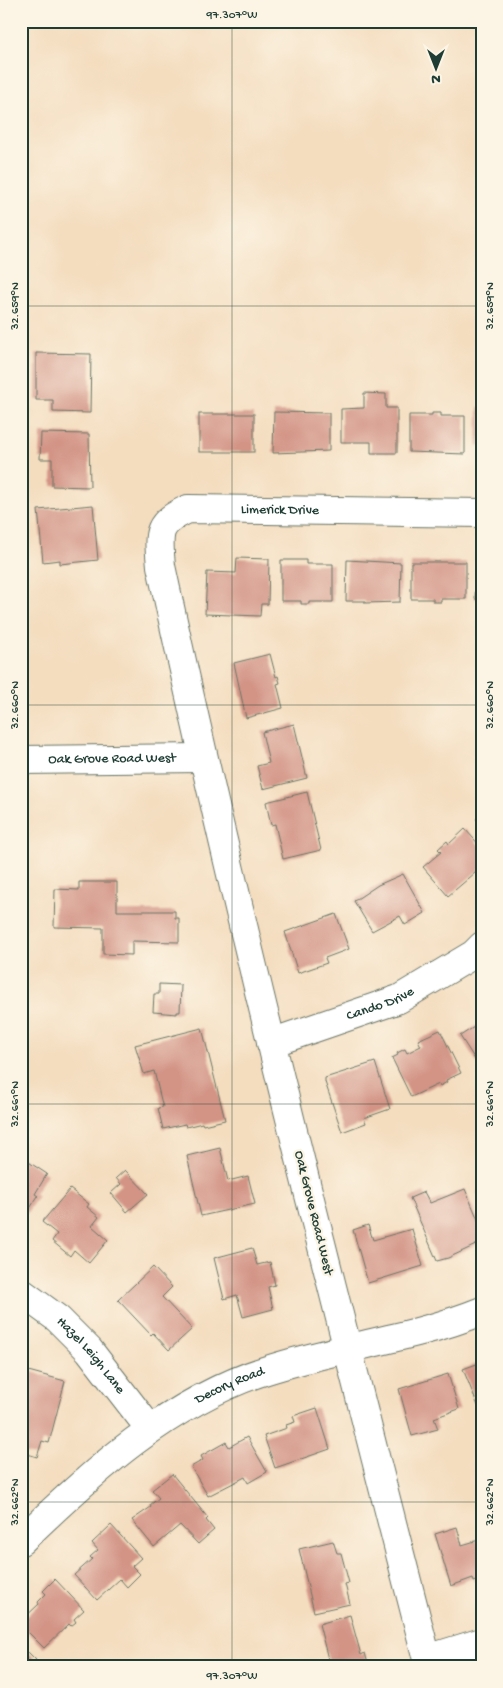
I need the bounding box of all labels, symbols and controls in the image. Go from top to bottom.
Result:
text: 97.307°W [206,9,257,23]
north arrow [410,42,460,92]
text: N [431,70,441,87]
text: 32.659°N [9,282,23,331]
text: 32.659°N [484,282,498,331]
street label: Limerick Drive [241,501,320,519]
text: 32.660°N [9,681,23,730]
text: 32.660°N [484,681,498,730]
street label: Oak Grove Road West [48,750,177,768]
street label: Cando Drive [344,983,418,1025]
text: 32.661°N [9,1081,23,1128]
text: 32.661°N [484,1081,498,1128]
street label: Oak Grove Road West [289,1149,337,1278]
street label: Hazel Leigh Lane [53,1314,129,1398]
street label: Decory Road [191,1362,268,1409]
text: 32.662°N [9,1478,23,1527]
text: 32.662°N [484,1478,498,1527]
text: 97.307°W [206,1670,257,1684]

